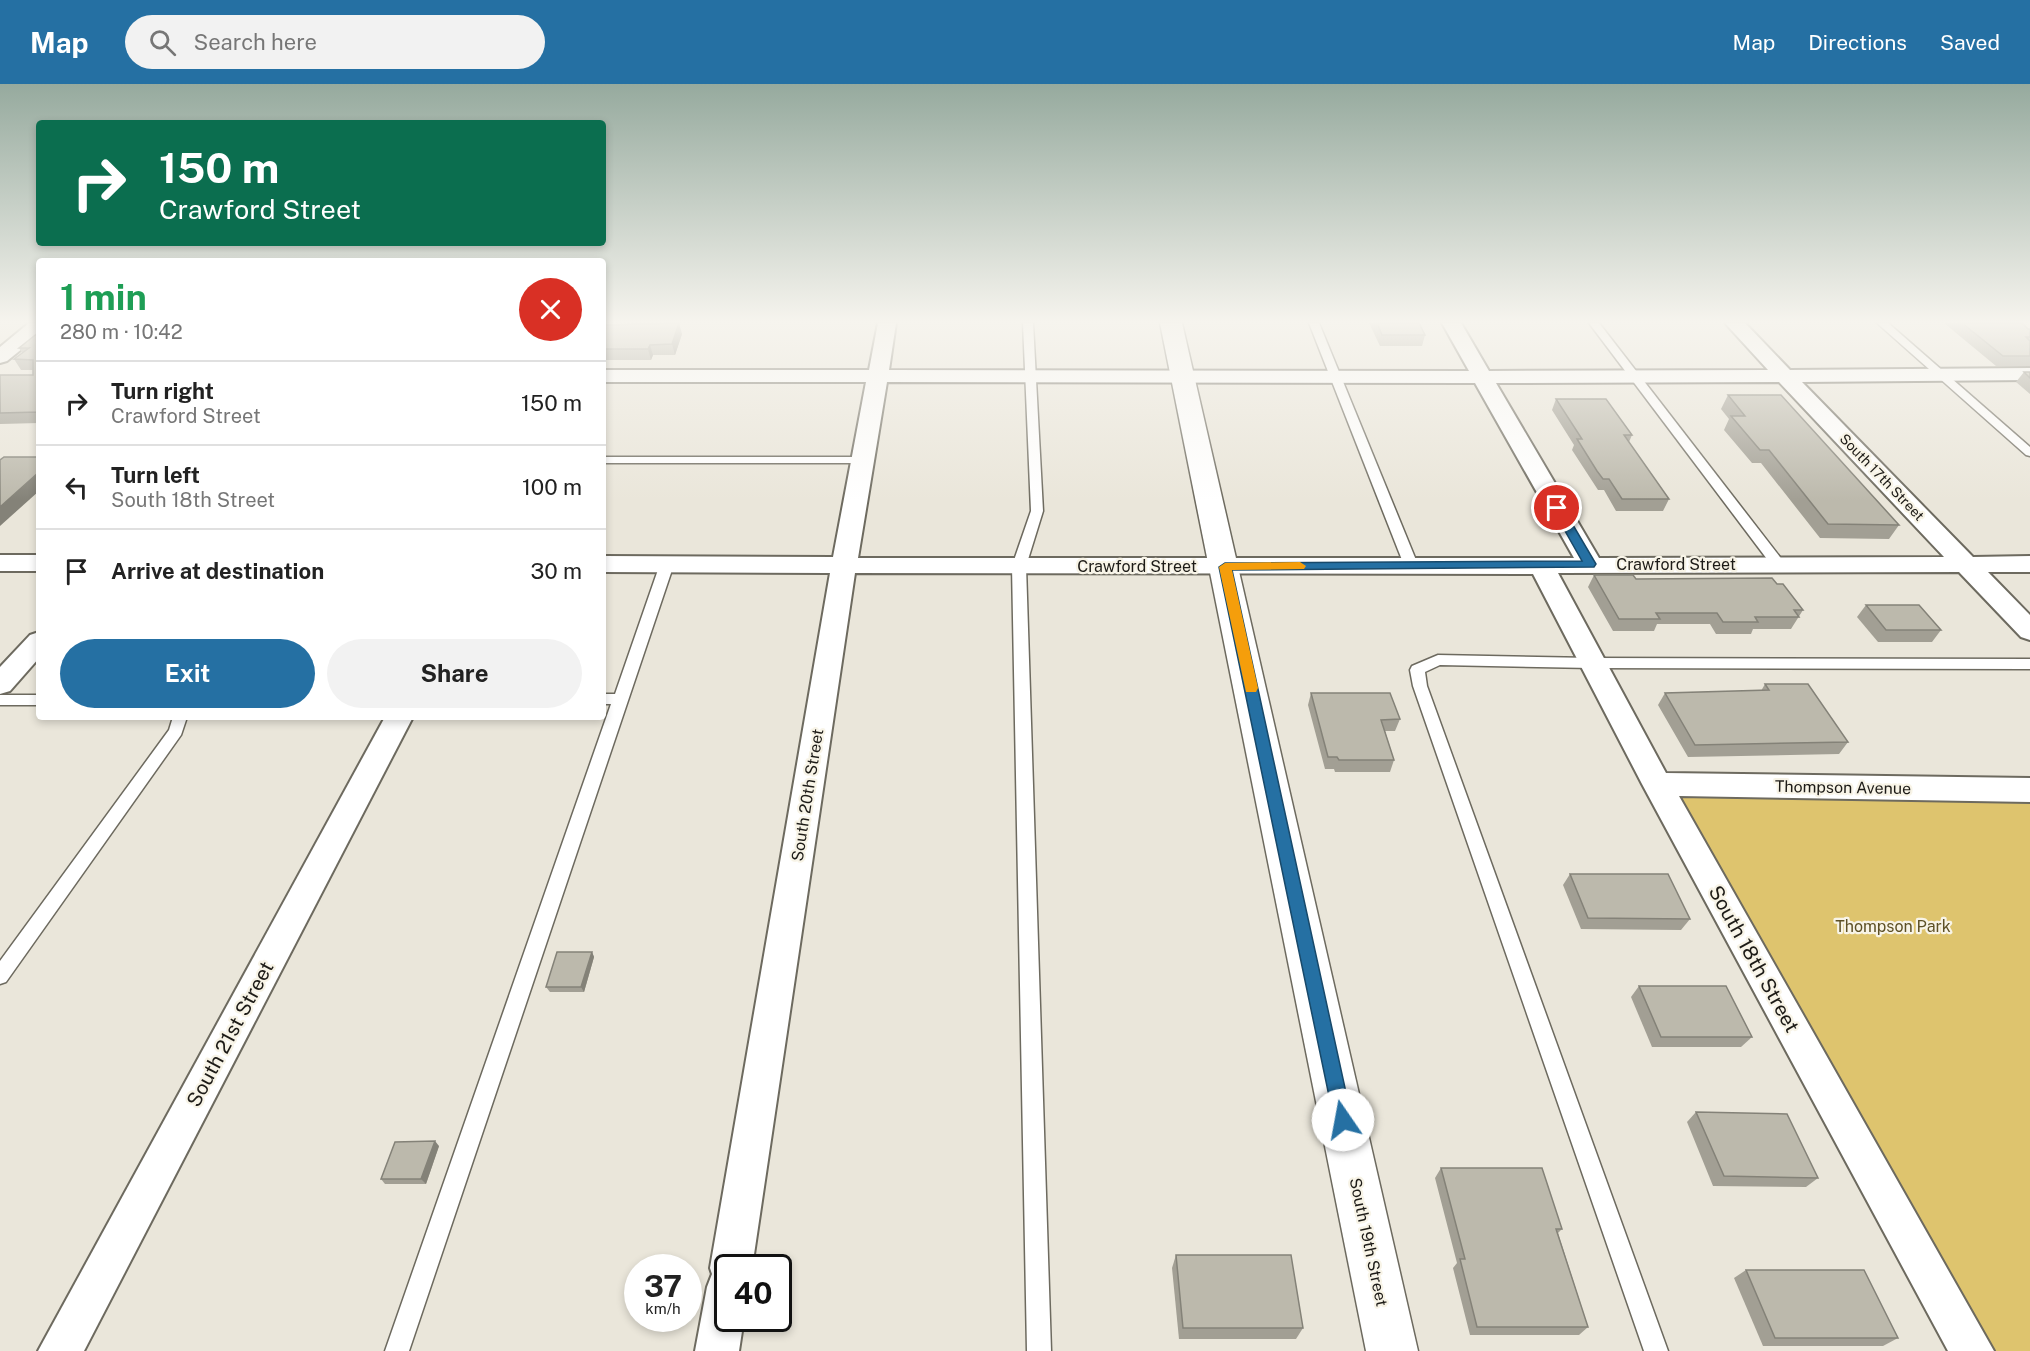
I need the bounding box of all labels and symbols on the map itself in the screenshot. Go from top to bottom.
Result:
street label: South 17th Street [1837,430,1927,524]
pin [1531,482,1582,533]
street label: Crawford Street [1616,555,1736,574]
street label: Crawford Street [1077,557,1197,576]
street label: South 20th Street [788,728,827,863]
street label: Thompson Avenue [1775,777,1911,798]
street label: South 18th Street [1704,881,1804,1037]
park label: Thompson Park [1835,917,1951,936]
street label: South 21st Street [182,957,278,1111]
position arrow [1311,1088,1375,1152]
street label: South 19th Street [1346,1176,1391,1308]
speed limit sign: 40 [714,1254,792,1332]

